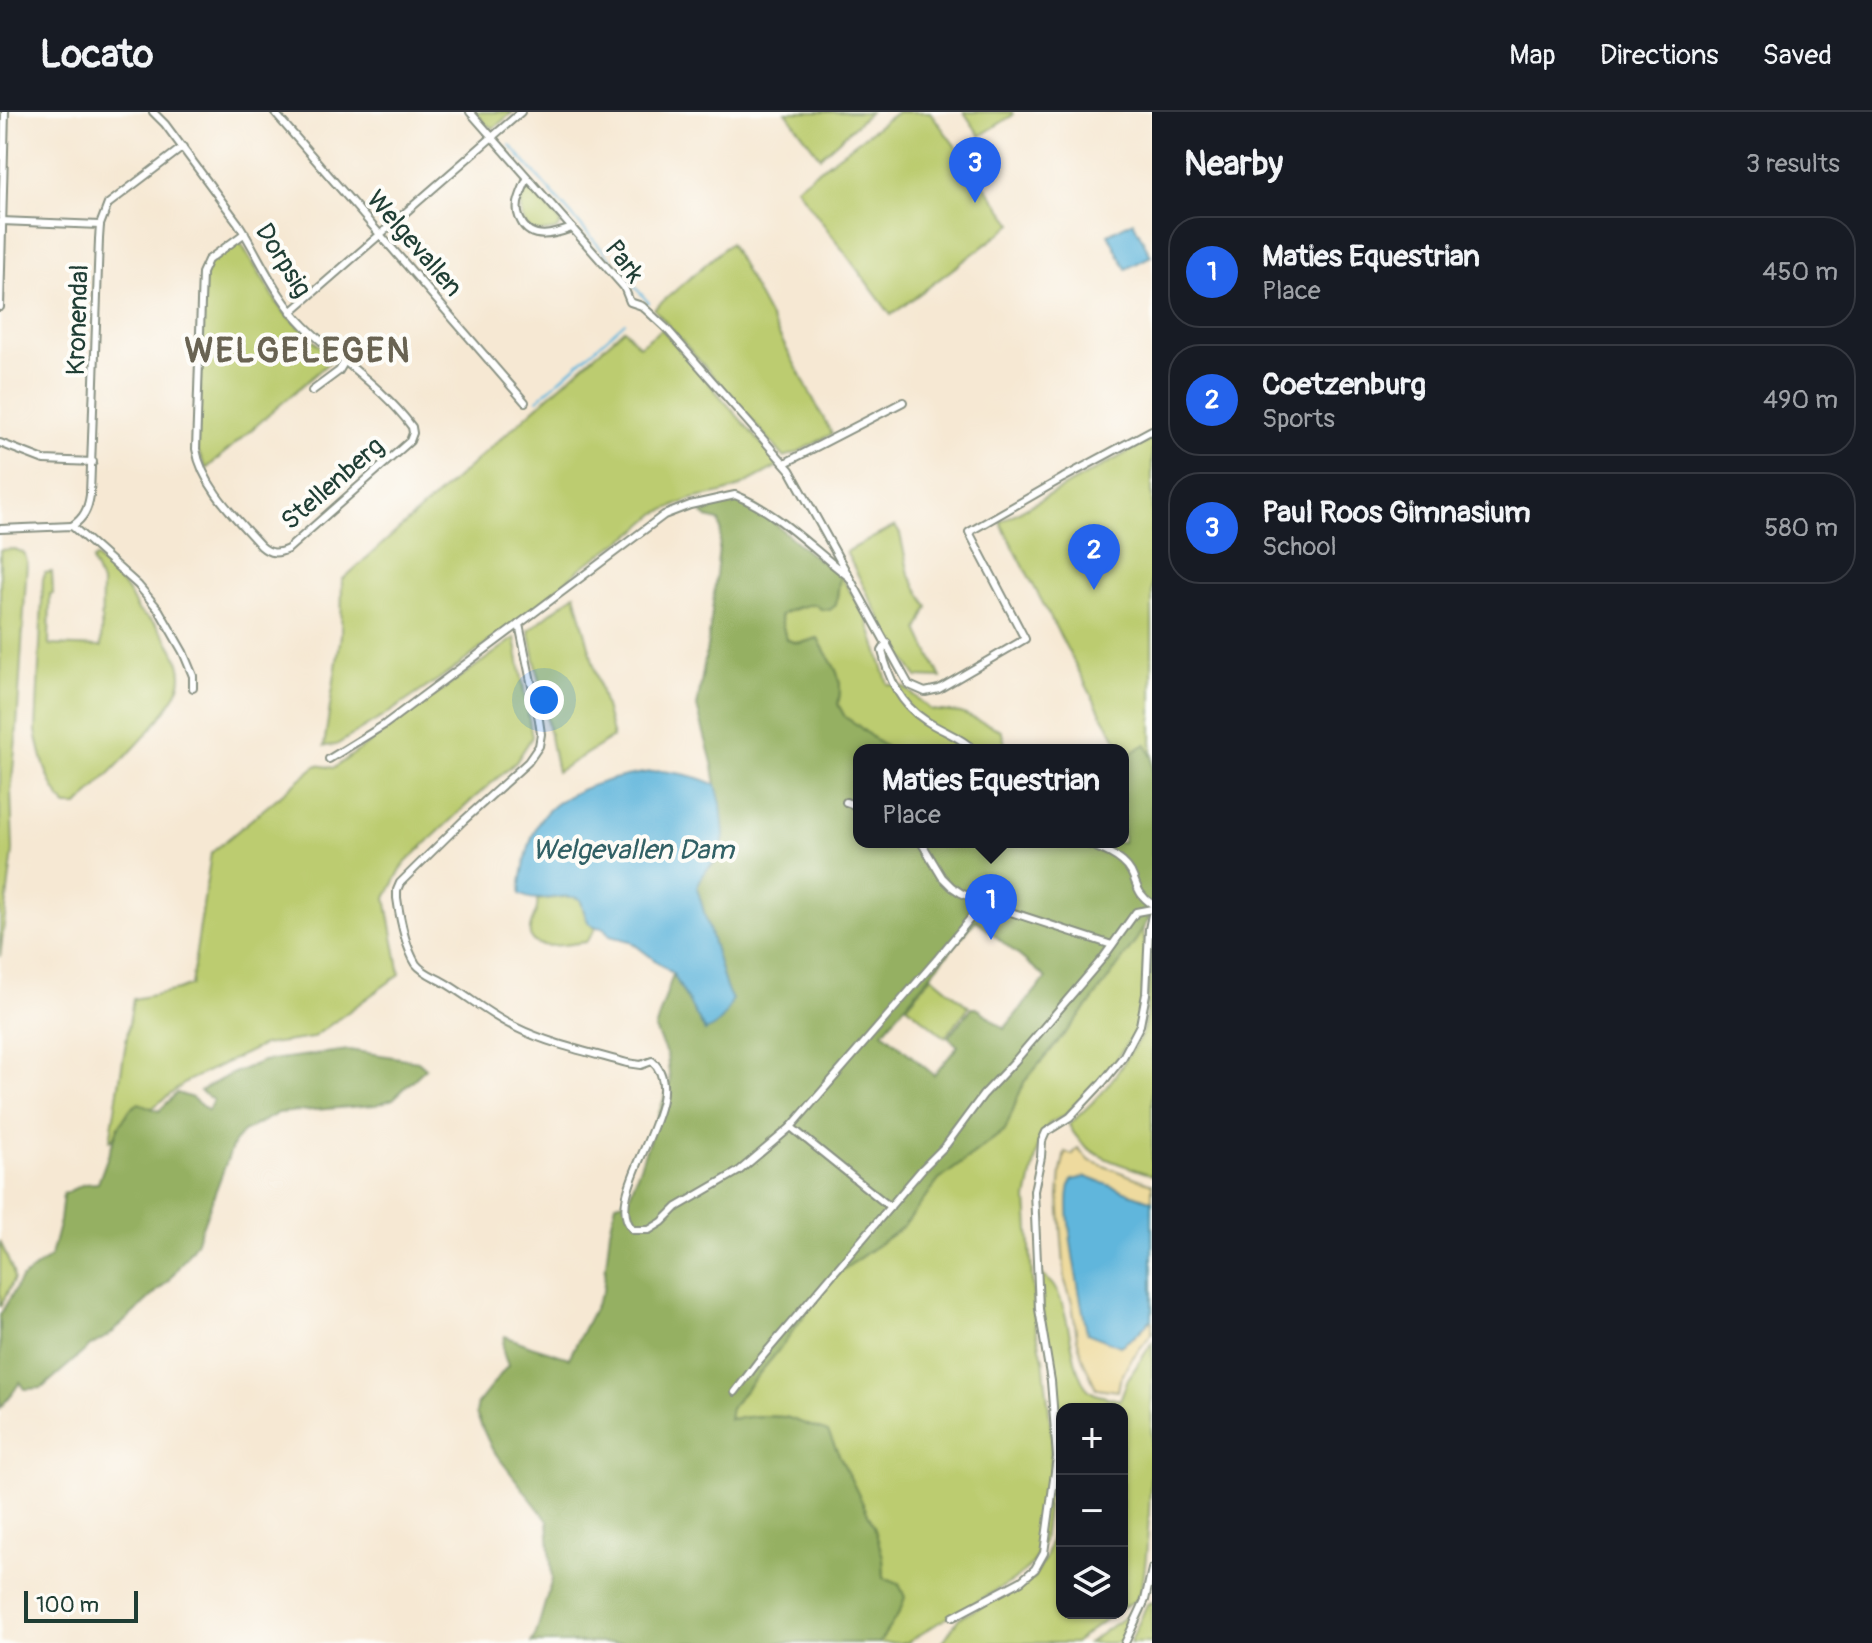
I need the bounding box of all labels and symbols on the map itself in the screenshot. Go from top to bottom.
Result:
pin: 3 [949,137,1001,203]
street label: Welgevallen [359,184,469,303]
street label: Dorpsig [248,218,318,303]
street label: Park [598,234,651,290]
street label: Kronendal [60,264,96,376]
district label: WELGELEGEN [185,330,411,373]
street label: Stellenberg [275,430,391,537]
pin: 2 [1068,524,1120,590]
your location [524,680,564,720]
water label: Welgevallen Dam [532,833,736,868]
pin: 1 [965,874,1017,940]
scale bar [24,1587,138,1623]

